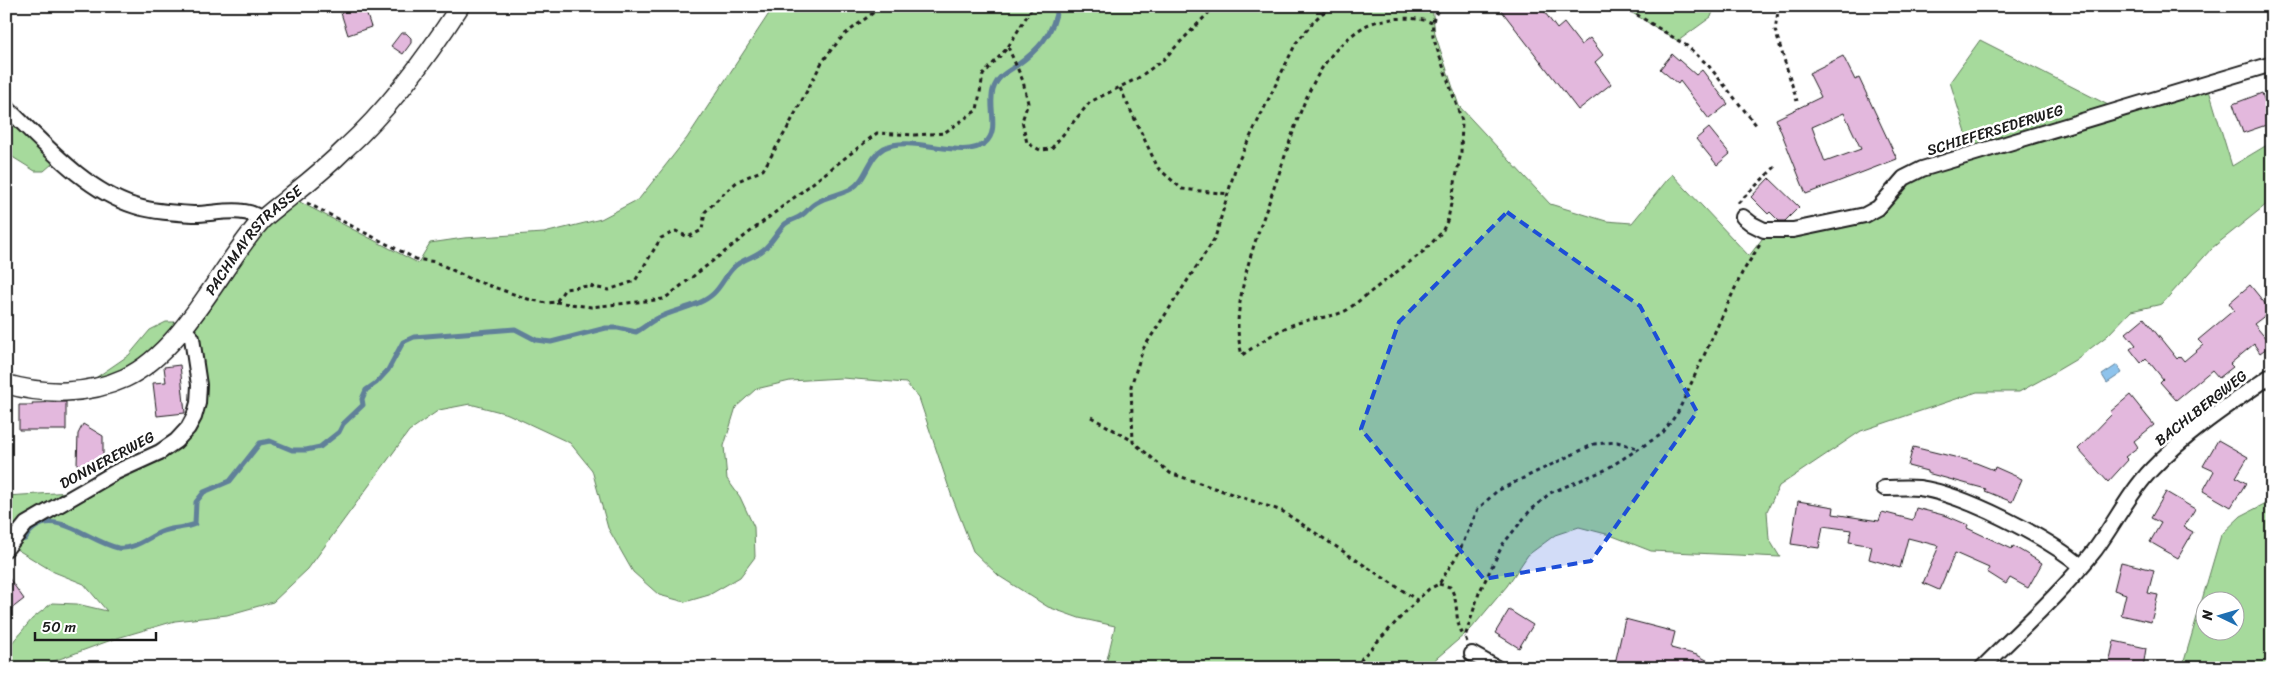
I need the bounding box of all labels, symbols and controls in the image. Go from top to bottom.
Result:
street label: SCHIEFERSEDERWEG [1923,97,2067,163]
street label: PACHMAYRSTRASSE [198,177,309,301]
street label: BACHLBERGWEG [2149,363,2253,453]
street label: DONNERERWEG [55,424,160,496]
north arrow [2196,592,2246,642]
scale bar [35,609,156,641]
text: N [2195,609,2220,622]
text: 50 m [42,614,77,640]

